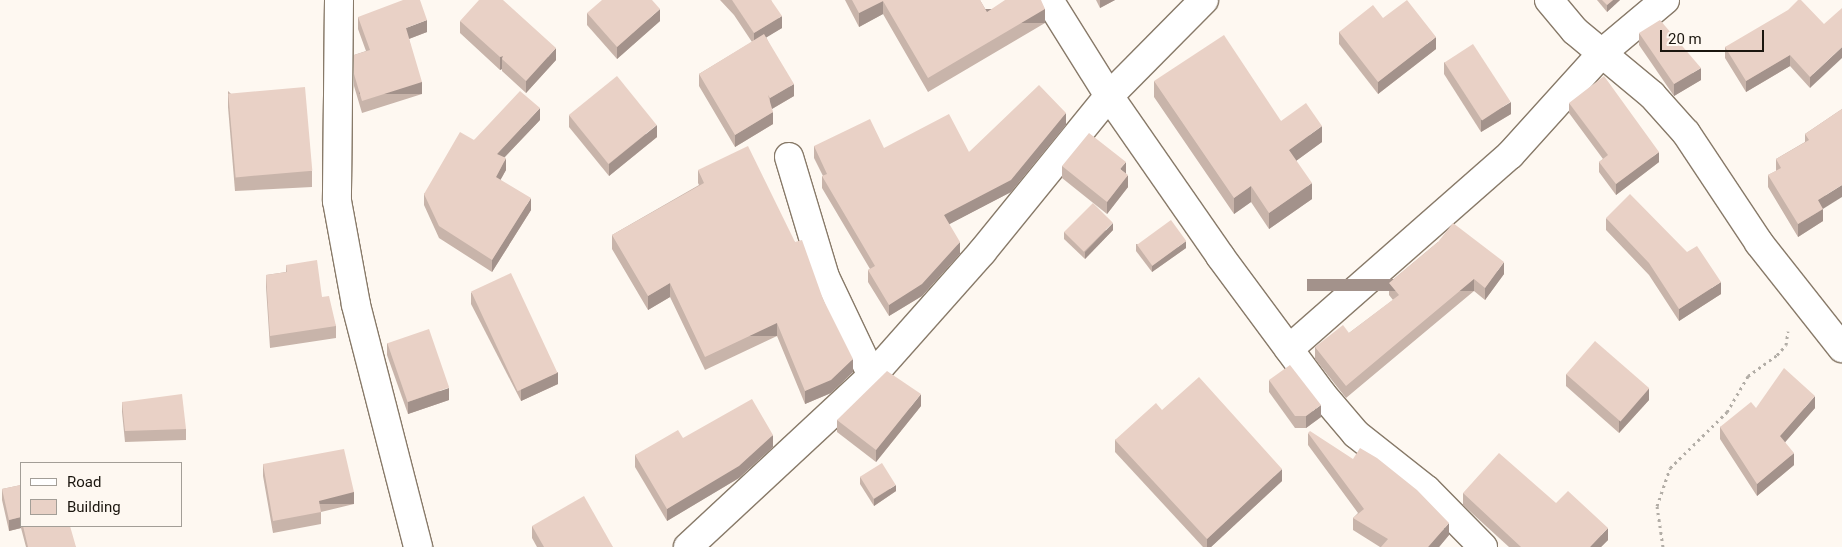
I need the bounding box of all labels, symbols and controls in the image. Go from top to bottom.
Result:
scale bar [1662,20,1766,52]
text: 20 m [1668,30,1702,48]
legend [20,462,182,527]
text: Road [67,473,101,491]
text: Building [67,498,121,516]

